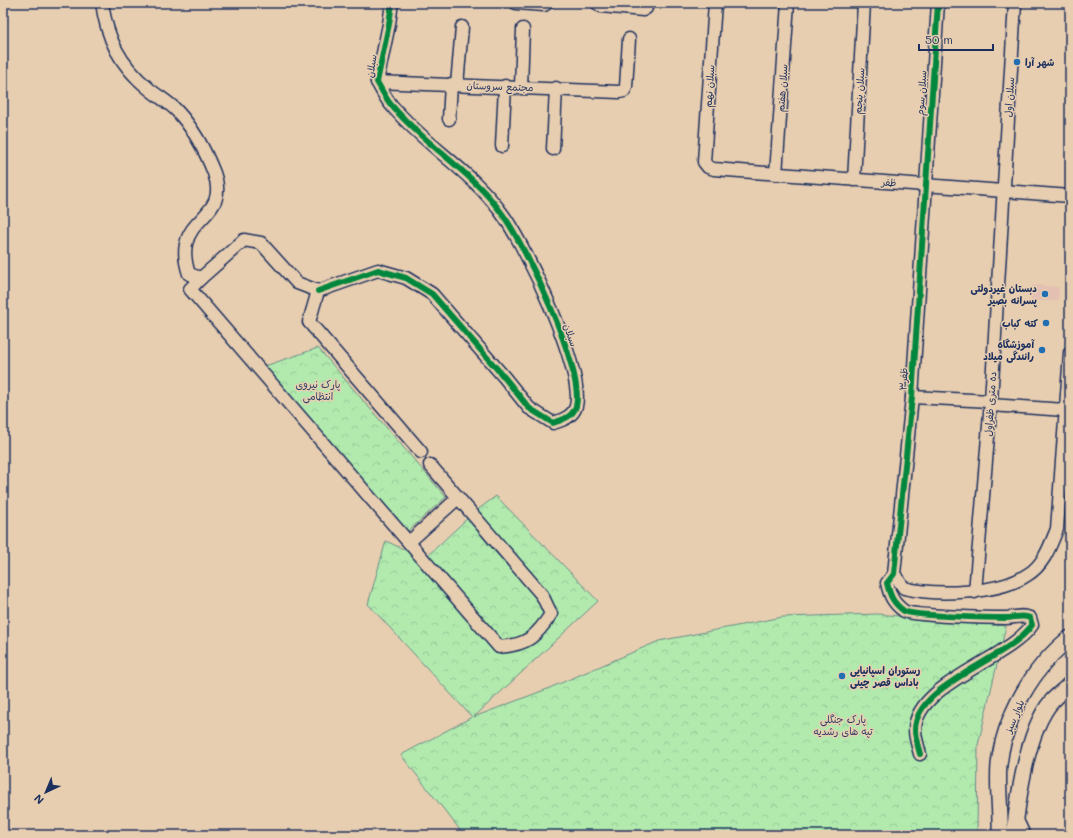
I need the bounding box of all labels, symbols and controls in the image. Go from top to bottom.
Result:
scale bar [919,26,993,52]
text: 50 m [925,31,953,47]
street label: سبلان [362,53,380,79]
place label: شهر آرا [1025,55,1055,69]
marker: شهر آرا [1012,57,1022,67]
street label: سبلان هفتم [773,63,792,112]
street label: سبلان نهم [701,64,718,108]
street label: سبلان پنجم [850,67,869,115]
street label: سبلان سوم [912,70,931,116]
street label: سبلان اول [1001,76,1017,118]
street label: مجتمع سروستان [466,78,534,96]
street label: ظفر [880,174,897,190]
place label: دبستان غیردولتی پسرانه بصیر [970,281,1037,308]
marker: دبستان غیردولتی پسرانه بصیر [1040,289,1050,299]
place label: کته کباب [1002,316,1039,330]
marker: کته کباب [1041,318,1051,328]
street label: سبلان [561,322,582,349]
place label: آموزشگاه رانندگی میلاد [983,337,1035,363]
marker: آموزشگاه رانندگی میلاد [1037,345,1047,355]
street label: ظفر۳ [895,367,911,391]
street label: ده متری ظفراول [981,371,999,437]
park label: پارک نیروی انتظامی [296,377,341,404]
place label: رستوران اسپانیایی باداس قصر چینی [850,663,920,689]
marker: رستوران اسپانیایی باداس قصر چینی [837,671,847,681]
street label: بلوار سبز [1000,697,1027,736]
park label: پارک جنگلی تپه های رشدیه [813,712,873,738]
north arrow [26,772,66,812]
text: N [30,791,47,808]

